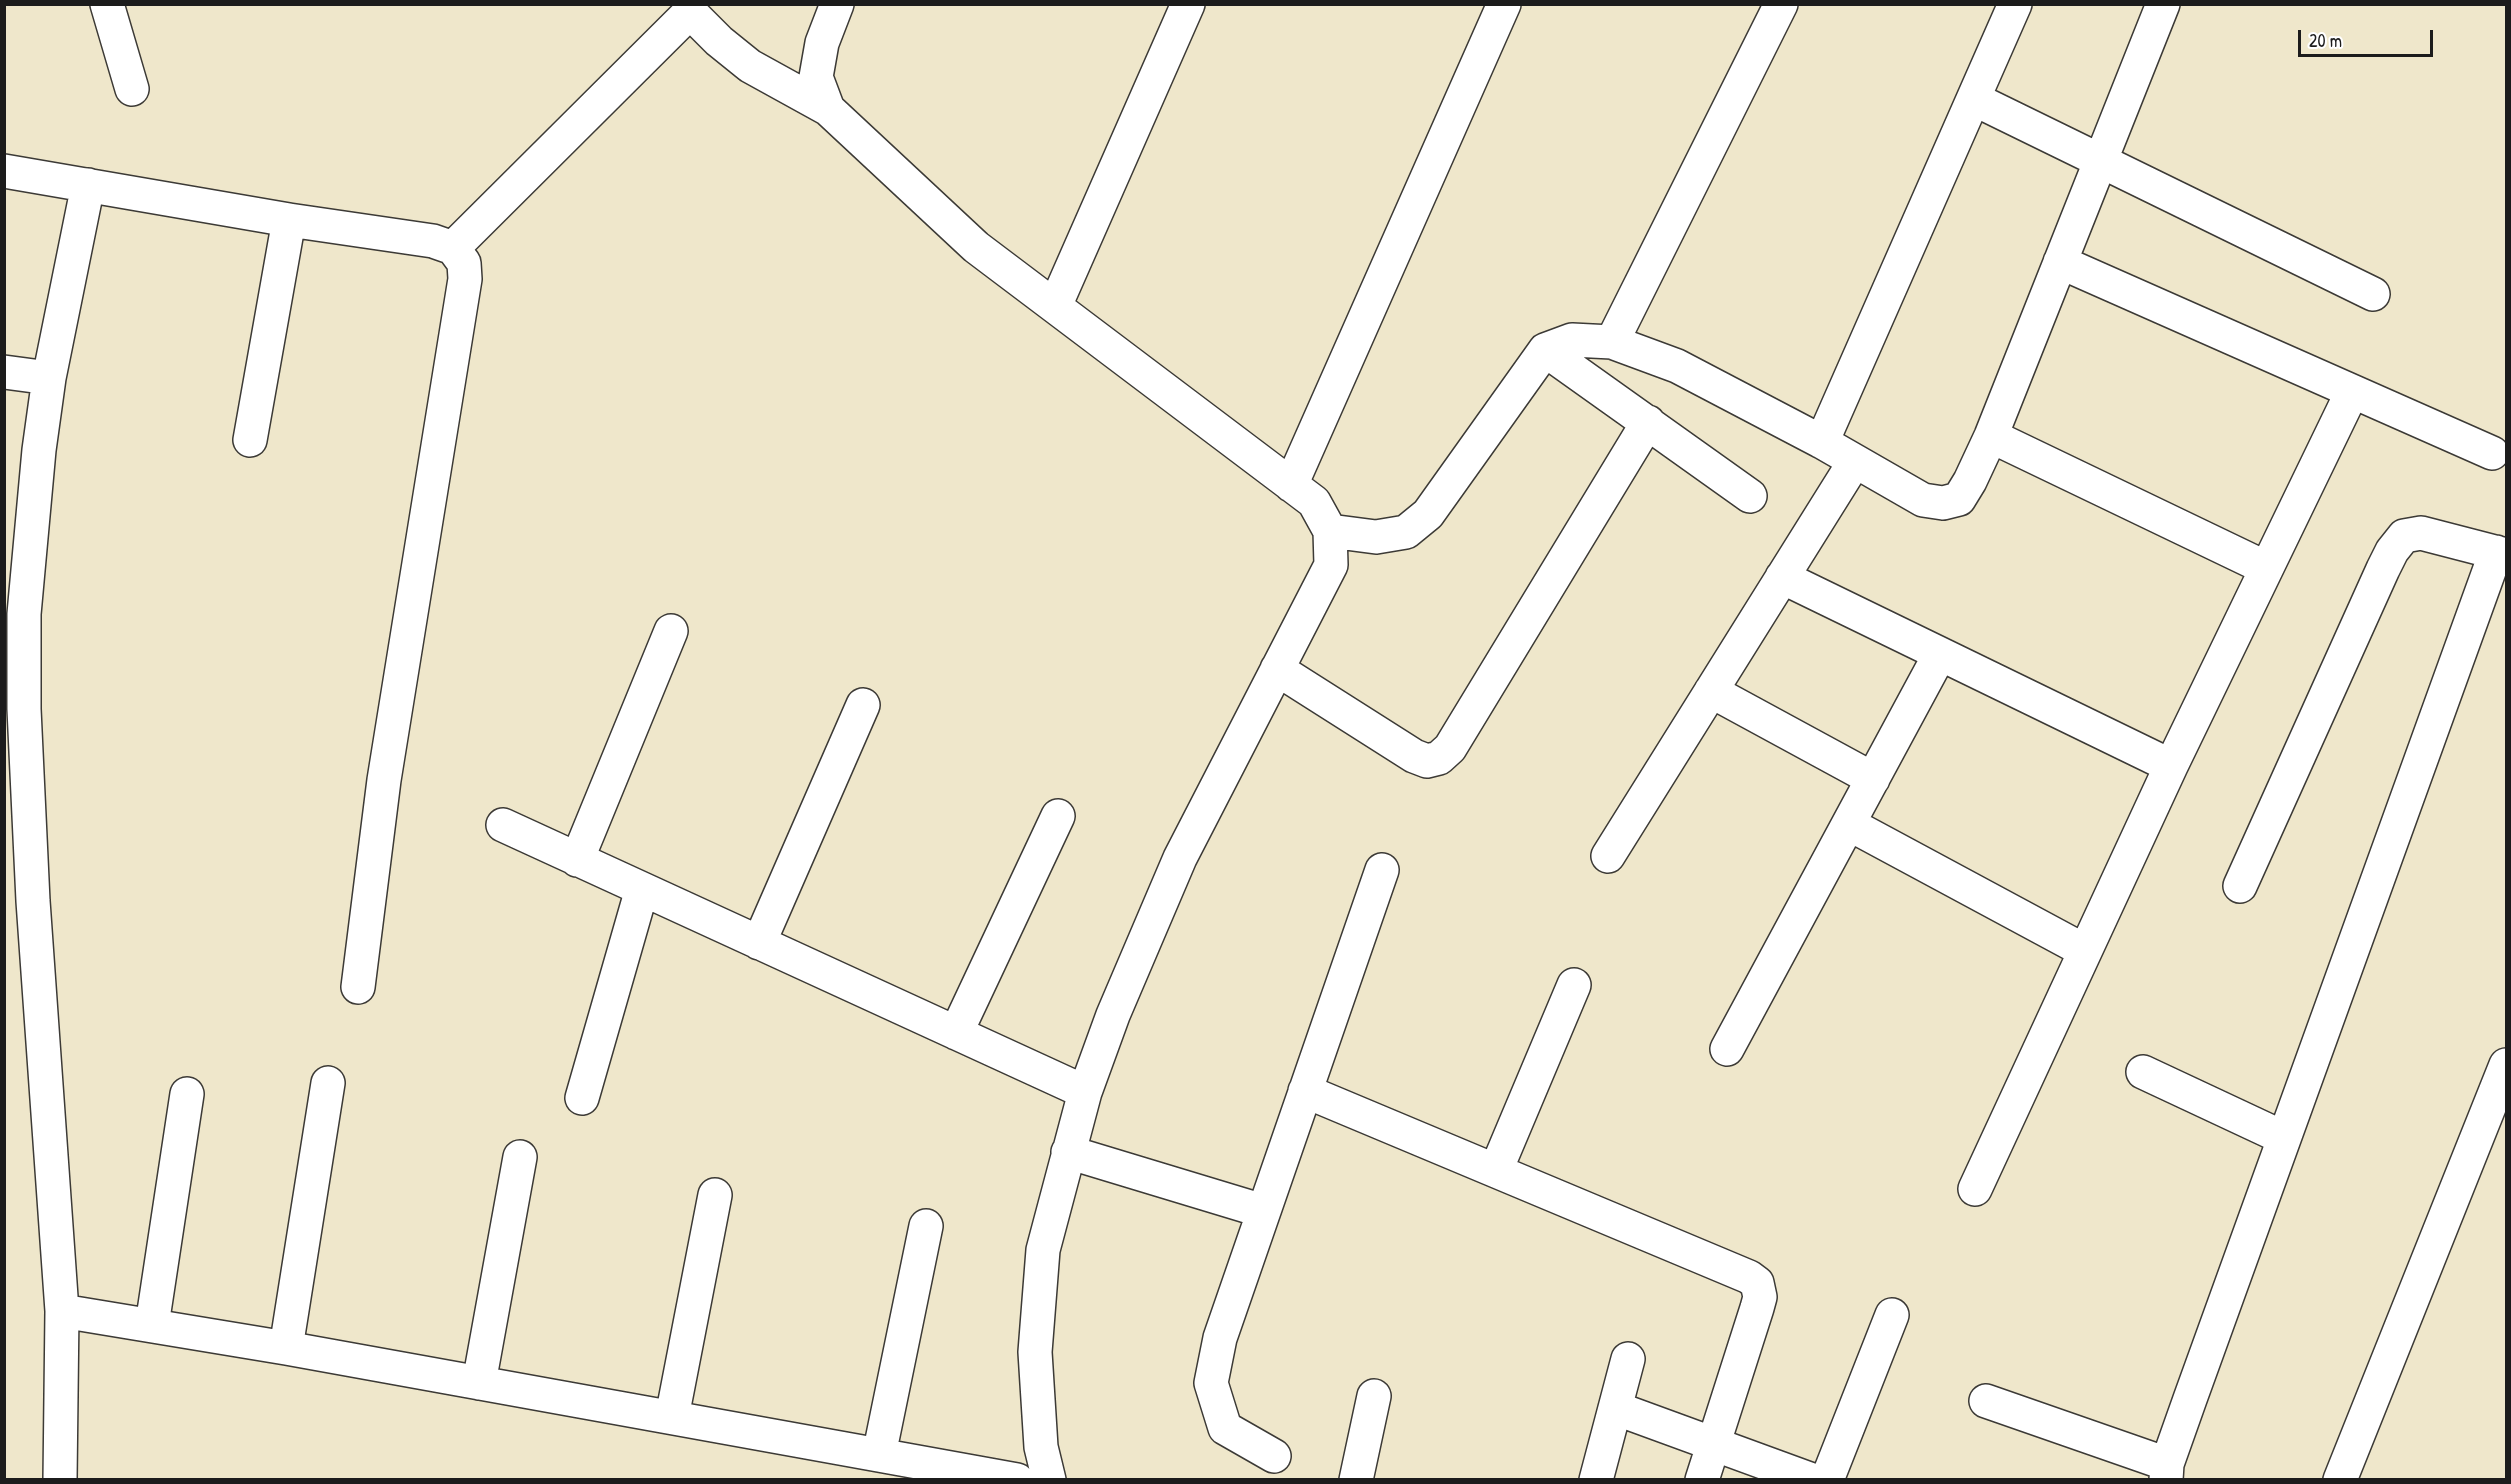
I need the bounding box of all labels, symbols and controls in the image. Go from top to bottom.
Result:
scale bar [2301,18,2436,56]
text: 20 m [2309,28,2342,53]

